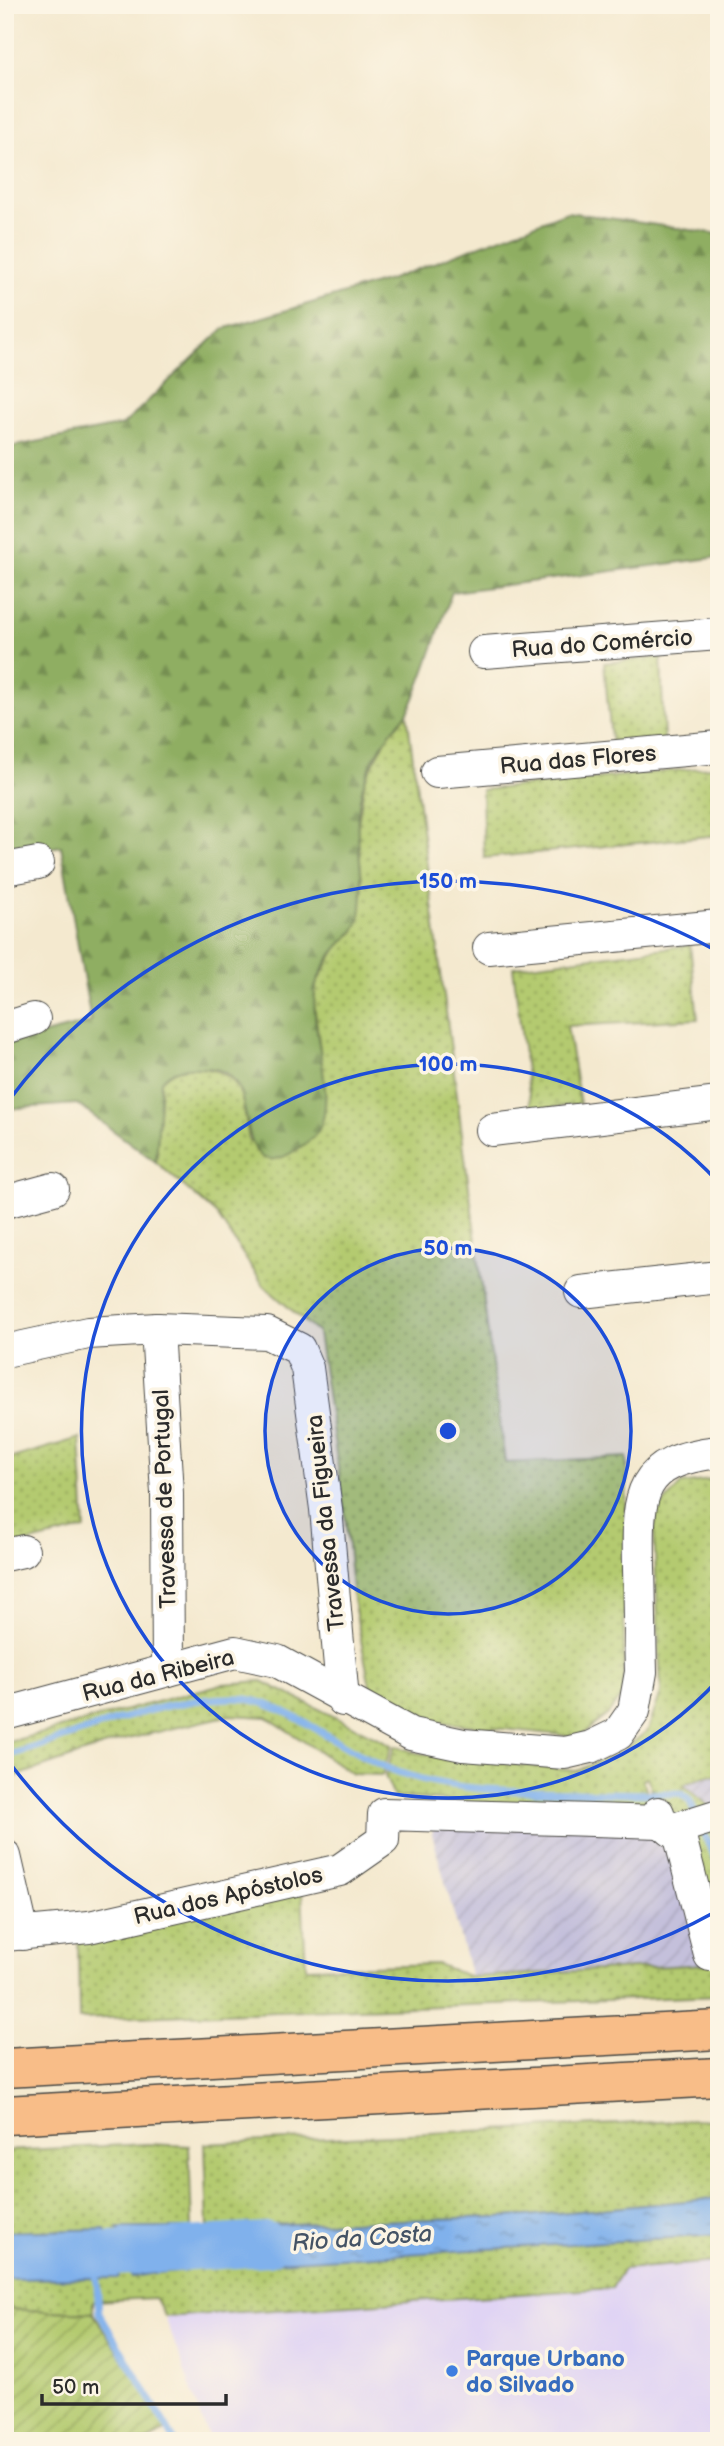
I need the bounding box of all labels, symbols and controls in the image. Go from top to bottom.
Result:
street label: Rua do Comércio [510,624,694,664]
street label: Rua das Flores [499,739,657,781]
text: 150 m [419,869,477,894]
text: 100 m [419,1052,477,1077]
text: 50 m [424,1236,472,1261]
street label: Travessa de Portugal [147,1389,183,1609]
street label: Travessa da Figueira [301,1413,351,1632]
centre of rings [436,1419,460,1443]
street label: Rua da Ribeira [79,1644,237,1708]
street label: Rua dos Apóstolos [131,1861,325,1931]
water label: Rio da Costa [291,2219,433,2258]
place label: Parque Urbano do Silvado [466,2345,625,2399]
scale bar [42,2362,226,2406]
marker: Parque Urbano do Silvado [444,2363,460,2379]
text: 50 m [52,2375,99,2400]

